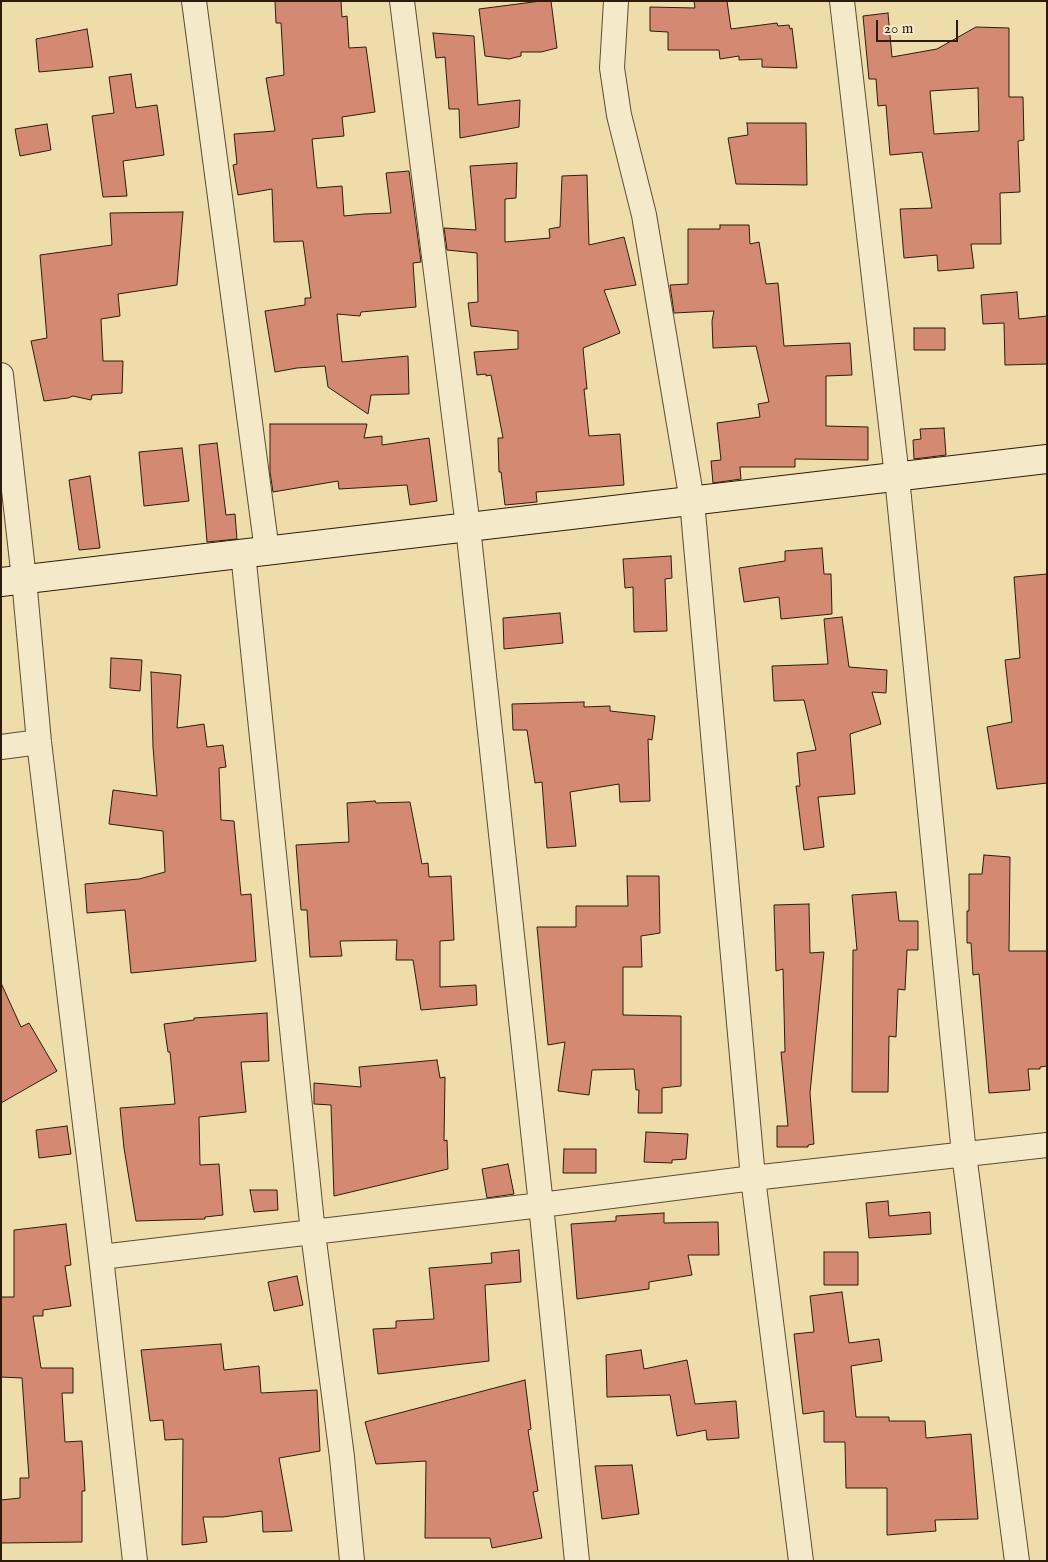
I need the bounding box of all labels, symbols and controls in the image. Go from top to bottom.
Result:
scale bar [878,10,960,42]
text: 20 m [884,19,913,38]

